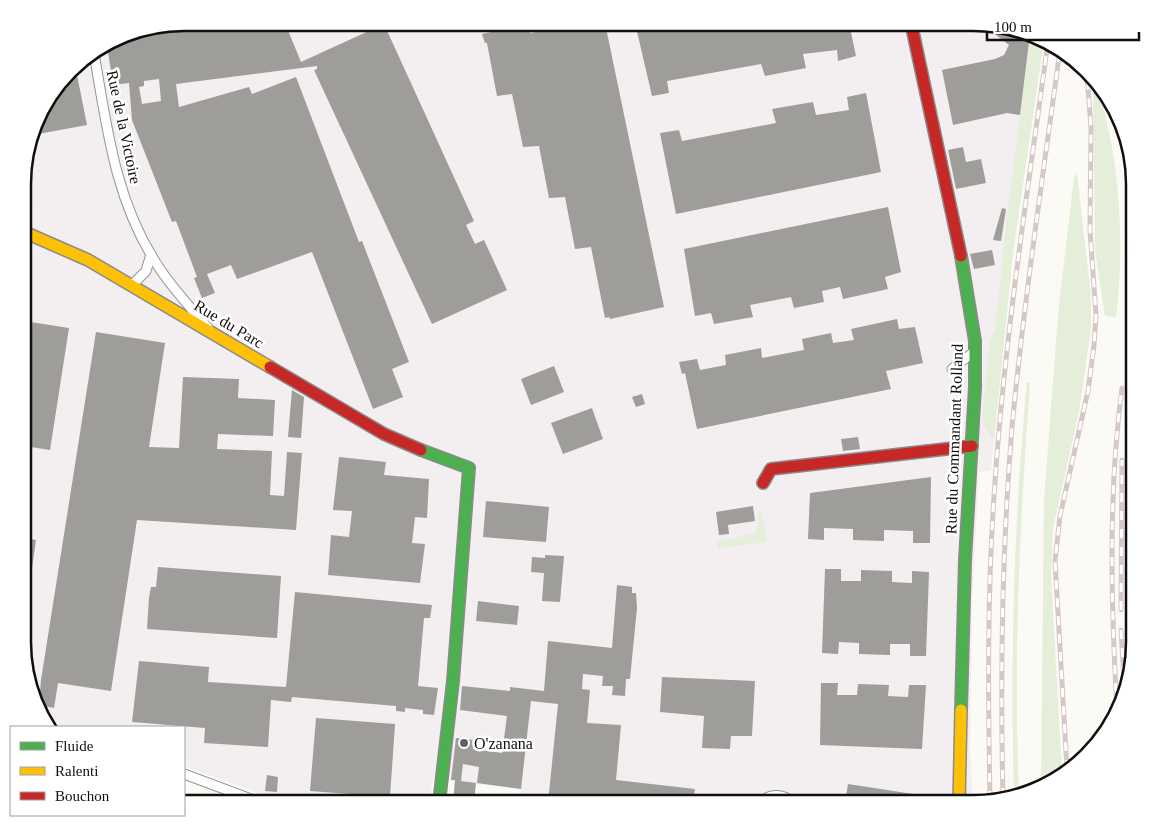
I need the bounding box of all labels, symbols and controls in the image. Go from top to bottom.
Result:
scale bar [987,10,1140,42]
text: 100 m [994,19,1032,35]
street label: Rue de la Victoire [104,69,144,185]
street label: Rue du Parc [191,297,267,351]
street label: Rue du Commandant Rolland [942,343,966,535]
legend [10,726,185,816]
place label: O'zanana [474,735,533,752]
marker: O'zanana [458,737,470,749]
text: Fluide [55,738,94,754]
text: Ralenti [55,763,98,779]
text: Bouchon [55,788,110,804]

